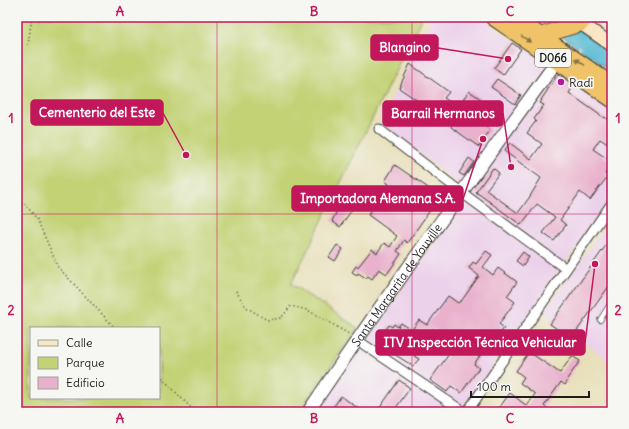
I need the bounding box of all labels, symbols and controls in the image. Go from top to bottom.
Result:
text: A [116,3,125,20]
text: B [310,3,319,20]
text: C [506,3,515,20]
callout: Blangino [371,35,438,60]
one-way arrow [520,35,531,43]
text: Blangino [379,39,431,56]
road number: D066 [535,49,571,67]
one-way arrow [575,58,585,66]
place label: Radi [569,75,593,90]
marker: Radi [556,77,566,87]
callout: Cementerio del Este [31,100,163,125]
callout: Barrail Hermanos [383,101,503,126]
text: Cementerio del Este [39,104,155,121]
text: Barrail Hermanos [391,105,495,122]
text: 1 [8,110,14,127]
text: 1 [615,110,621,127]
callout: Importadora Alemana S.A. [292,186,463,211]
text: Importadora Alemana S.A. [300,190,456,207]
street label: Santa Margarita de Youville [348,220,444,349]
text: 2 [7,302,15,319]
text: 2 [614,302,622,319]
legend [30,327,160,399]
callout: ITV Inspección Técnica Vehicular [376,330,585,355]
text: ITV Inspección Técnica Vehicular [384,334,577,351]
text: Calle [66,335,93,350]
text: Parque [66,355,105,370]
scale bar [471,373,589,399]
text: Edificio [66,375,105,390]
text: 100 m [477,379,511,394]
text: A [116,410,125,427]
text: B [310,410,319,427]
text: C [506,410,515,427]

